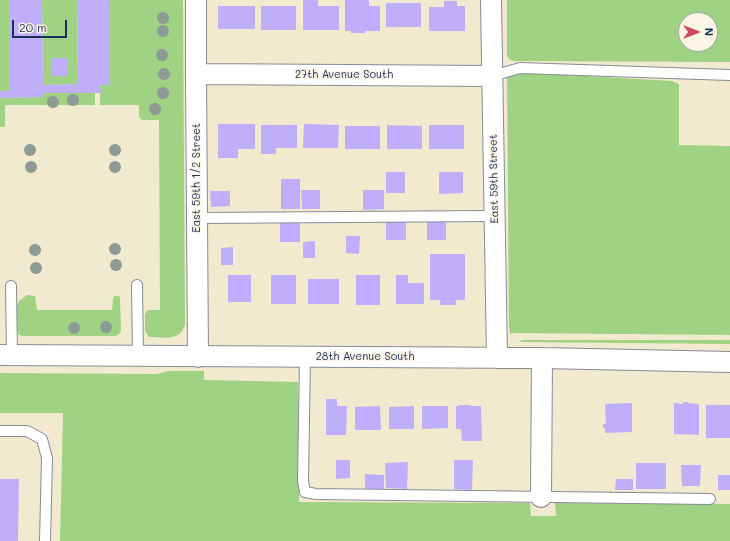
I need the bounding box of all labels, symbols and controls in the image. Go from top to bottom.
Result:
scale bar [14,12,69,38]
north arrow [678,12,718,52]
text: 20 m [19,19,47,35]
text: N [702,28,717,36]
street label: 27th Avenue South [295,68,393,82]
street label: East 59th 1/2 Street [190,123,204,233]
street label: East 59th Street [487,134,501,224]
street label: 28th Avenue South [316,350,414,364]

